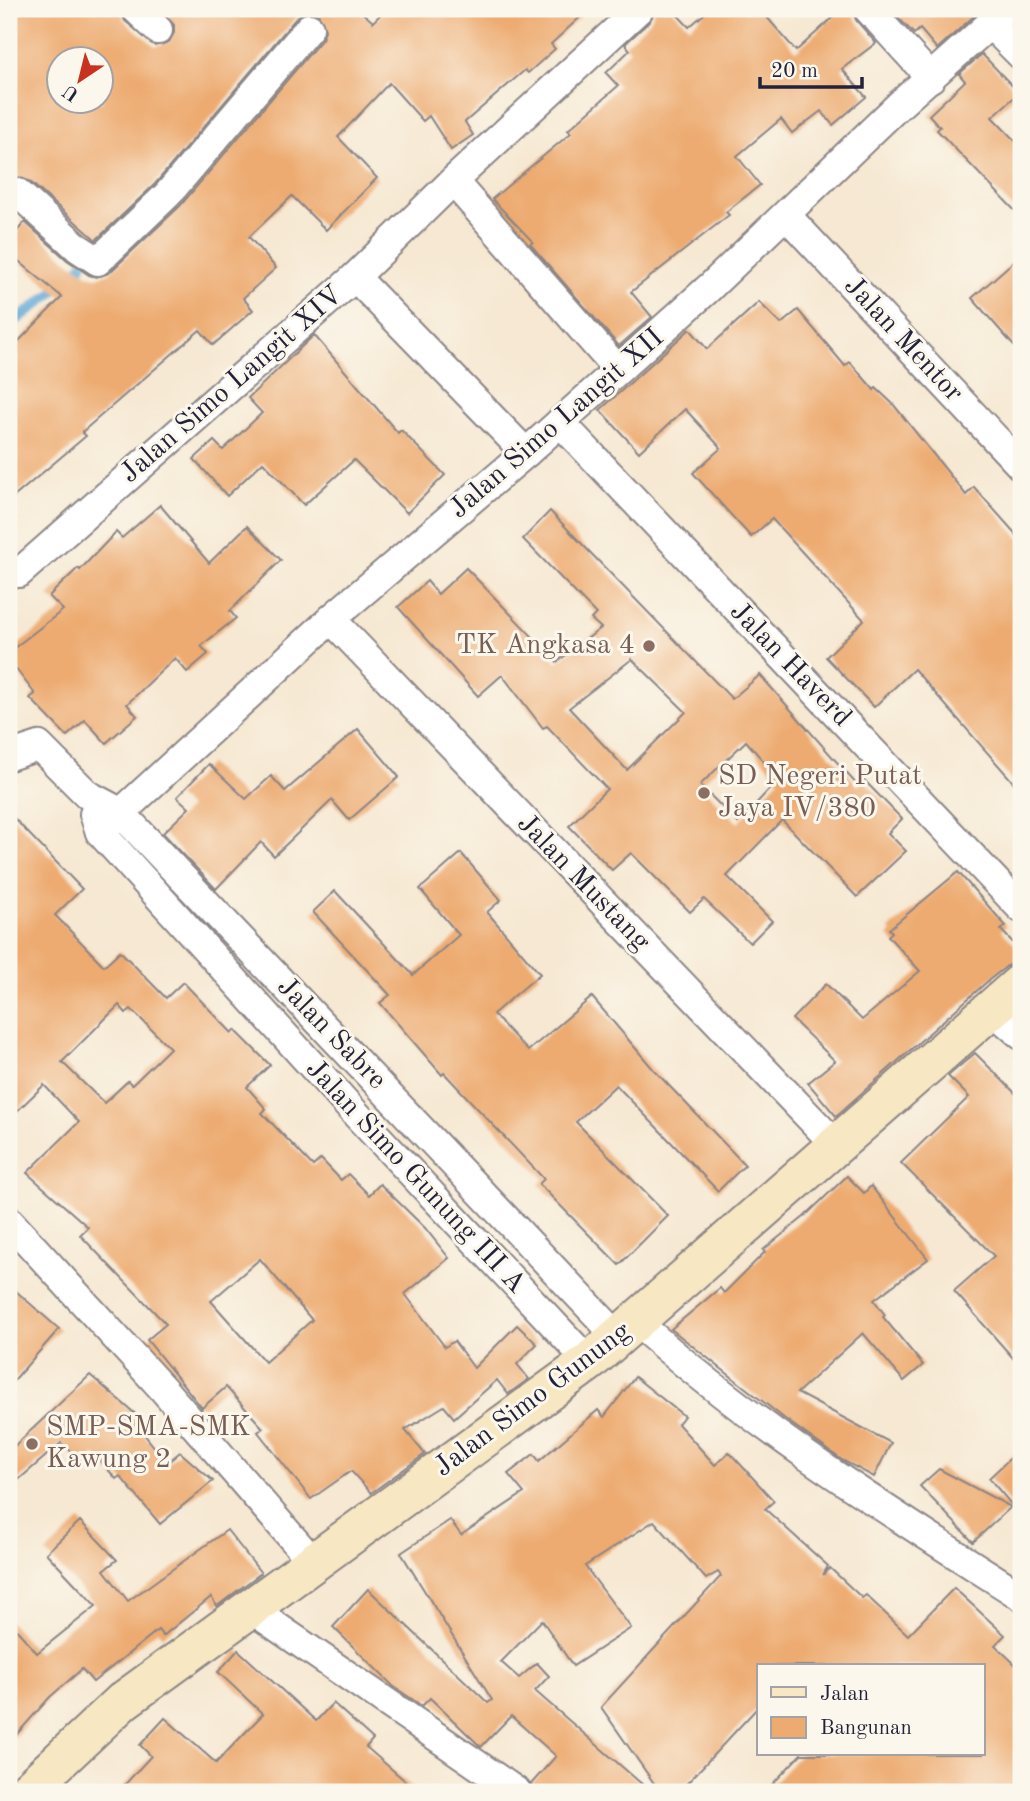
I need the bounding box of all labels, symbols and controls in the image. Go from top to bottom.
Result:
north arrow [46,46,116,116]
scale bar [760,46,862,90]
text: 20 m [771,61,818,82]
text: U [60,80,83,104]
street label: Jalan Mentor [838,272,968,408]
street label: Jalan Simo Langit XIV [116,281,348,489]
street label: Jalan Simo Langit XII [445,324,669,524]
street label: Jalan Haverd [724,597,856,733]
place label: TK Angkasa 4 [456,632,635,660]
marker: TK Angkasa 4 [641,638,657,654]
place label: SD Negeri Putat Jaya IV/380 [718,763,922,823]
marker: SD Negeri Putat Jaya IV/380 [696,785,712,801]
street label: Jalan Mustang [511,809,655,957]
street label: Jalan Sabre [271,973,391,1095]
street label: Jalan Simo Gunung III A [300,1055,530,1299]
street label: Jalan Simo Gunung [430,1317,636,1483]
place label: SMP-SMA-SMK Kawung 2 [46,1414,251,1474]
marker: SMP-SMA-SMK Kawung 2 [24,1436,40,1452]
legend [757,1664,984,1756]
text: Jalan [820,1684,869,1705]
text: Bangunan [820,1718,912,1739]

